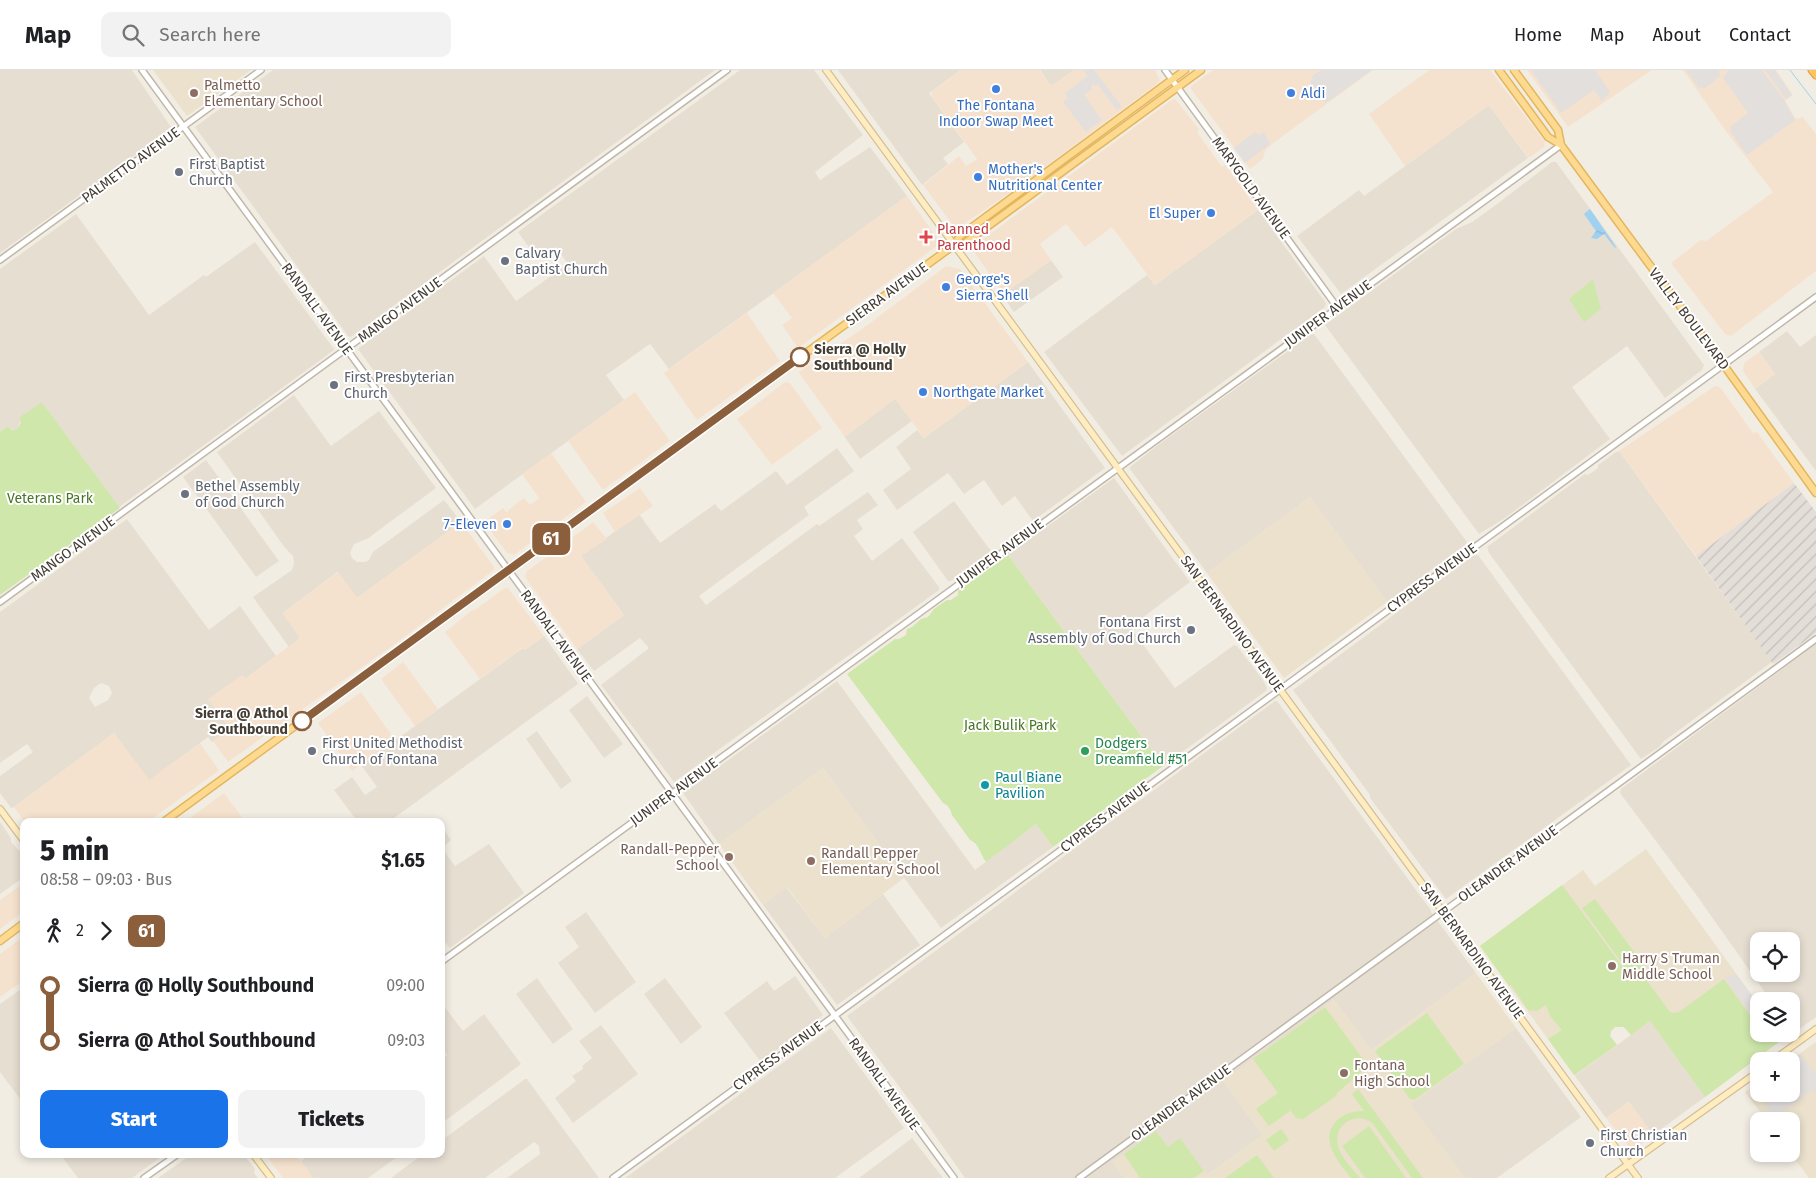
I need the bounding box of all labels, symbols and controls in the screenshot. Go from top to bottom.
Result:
search box [101,12,451,57]
text: Map [25,21,71,49]
icon: search [119,21,147,49]
text: Search here [159,23,261,46]
text: Home [1514,24,1562,46]
text: Map [1590,24,1624,46]
text: About [1652,24,1701,46]
text: Contact [1729,24,1791,46]
place label: Palmetto Elementary School [204,77,322,110]
marker: The Fontana Indoor Swap Meet [990,83,1002,95]
place label: Aldi [1301,85,1325,102]
marker: Palmetto Elementary School [188,87,200,99]
marker: Aldi [1285,87,1297,99]
place label: The Fontana Indoor Swap Meet [939,97,1054,130]
street label: PALMETTO AVENUE [79,124,183,206]
street label: MARYGOLD AVENUE [1208,134,1294,242]
place label: First Baptist Church [189,156,266,189]
place label: Mother's Nutritional Center [988,161,1103,194]
marker: First Baptist Church [173,166,185,178]
marker: Mother's Nutritional Center [972,171,984,183]
place label: El Super [1149,205,1202,222]
marker: El Super [1205,207,1217,219]
place label: Planned Parenthood [937,221,1011,254]
marker: Planned Parenthood [919,230,933,244]
place label: Calvary Baptist Church [515,245,608,278]
marker: Calvary Baptist Church [499,255,511,267]
street label: RANDALL AVENUE [278,259,356,359]
street label: SIERRA AVENUE [843,259,931,329]
street label: VALLEY BOULEVARD [1645,265,1733,373]
place label: George's Sierra Shell [956,271,1029,304]
street label: MANGO AVENUE [354,274,446,346]
street label: JUNIPER AVENUE [1281,276,1375,352]
marker: George's Sierra Shell [940,281,952,293]
place label: Sierra @ Holly Southbound [814,341,907,374]
marker: Sierra @ Holly Southbound [790,347,810,367]
place label: First Presbyterian Church [344,369,455,402]
marker: First Presbyterian Church [328,379,340,391]
place label: Northgate Market [933,384,1045,401]
marker: Northgate Market [917,386,929,398]
place label: Bethel Assembly of God Church [195,478,300,511]
marker: Bethel Assembly of God Church [179,488,191,500]
park label: Veterans Park [7,490,94,507]
street label: MANGO AVENUE [27,513,119,585]
street label: JUNIPER AVENUE [953,515,1047,591]
place label: 7-Eleven [443,516,497,533]
marker: 7-Eleven [501,518,513,530]
line badge: 61 [528,523,574,555]
text: 61 [542,528,560,550]
street label: CYPRESS AVENUE [1384,540,1480,616]
street label: SAN BERNARDINO AVENUE [1177,552,1287,696]
street label: RANDALL AVENUE [517,586,595,686]
place label: Fontana First Assembly of God Church [1028,614,1182,647]
marker: Fontana First Assembly of God Church [1185,624,1197,636]
place label: Sierra @ Athol Southbound [195,705,289,738]
marker: Sierra @ Athol Southbound [292,711,312,731]
park label: Jack Bulik Park [964,717,1057,734]
place label: First United Methodist Church of Fontana [322,735,464,768]
place label: Dodgers Dreamfield #51 [1095,735,1188,768]
marker: First United Methodist Church of Fontana [306,745,318,757]
marker: Dodgers Dreamfield #51 [1079,745,1091,757]
street label: JUNIPER AVENUE [627,754,721,830]
place label: Paul Biane Pavilion [995,769,1062,802]
street label: CYPRESS AVENUE [1057,778,1153,856]
marker: Paul Biane Pavilion [979,779,991,791]
street label: OLEANDER AVENUE [1455,822,1561,906]
text: 5 min [40,834,109,867]
place label: Randall-Pepper School [620,841,720,874]
place label: Randall Pepper Elementary School [821,845,939,878]
text: $1.65 [381,849,425,872]
marker: Randall-Pepper School [723,851,735,863]
marker: Randall Pepper Elementary School [805,855,817,867]
text: 08:58 – 09:03 · Bus [40,870,172,889]
street label: SAN BERNARDINO AVENUE [1417,879,1527,1023]
icon: walk [40,917,68,945]
icon: forward [92,917,120,945]
text: 61 [138,920,155,942]
text: 2 [76,921,84,940]
map controls [1750,932,1800,1162]
button: locate [1750,932,1800,982]
place label: Harry S Truman Middle School [1622,950,1720,983]
marker: Harry S Truman Middle School [1606,960,1618,972]
text: Sierra @ Holly Southbound [78,974,314,997]
text: 09:00 [386,976,425,995]
button: layers [1750,992,1800,1042]
street label: CYPRESS AVENUE [730,1018,826,1094]
text: Sierra @ Athol Southbound [78,1029,316,1052]
text: 09:03 [387,1031,425,1050]
street label: RANDALL AVENUE [845,1034,923,1134]
button: + [1750,1052,1800,1102]
place label: Fontana High School [1354,1057,1430,1090]
street label: OLEANDER AVENUE [1128,1061,1234,1145]
marker: Fontana High School [1338,1067,1350,1079]
button: Start [40,1090,228,1148]
button: Tickets [238,1090,425,1148]
button: − [1750,1112,1800,1162]
place label: First Christian Church [1600,1127,1687,1160]
marker: First Christian Church [1584,1137,1596,1149]

